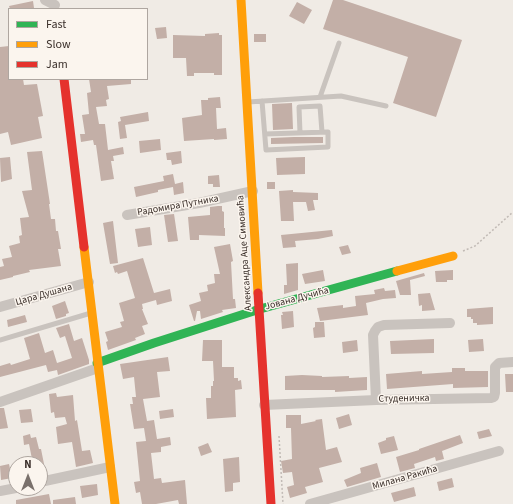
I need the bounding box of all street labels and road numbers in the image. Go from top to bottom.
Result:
street label: Радомира Путника [136,193,220,219]
street label: Александра Аце Симовића [235,195,255,311]
street label: Цара Душана [14,281,74,309]
street label: Јована Дучића [264,285,330,313]
street label: Студеничка [378,393,430,405]
street label: Милана Ракића [371,463,439,493]

